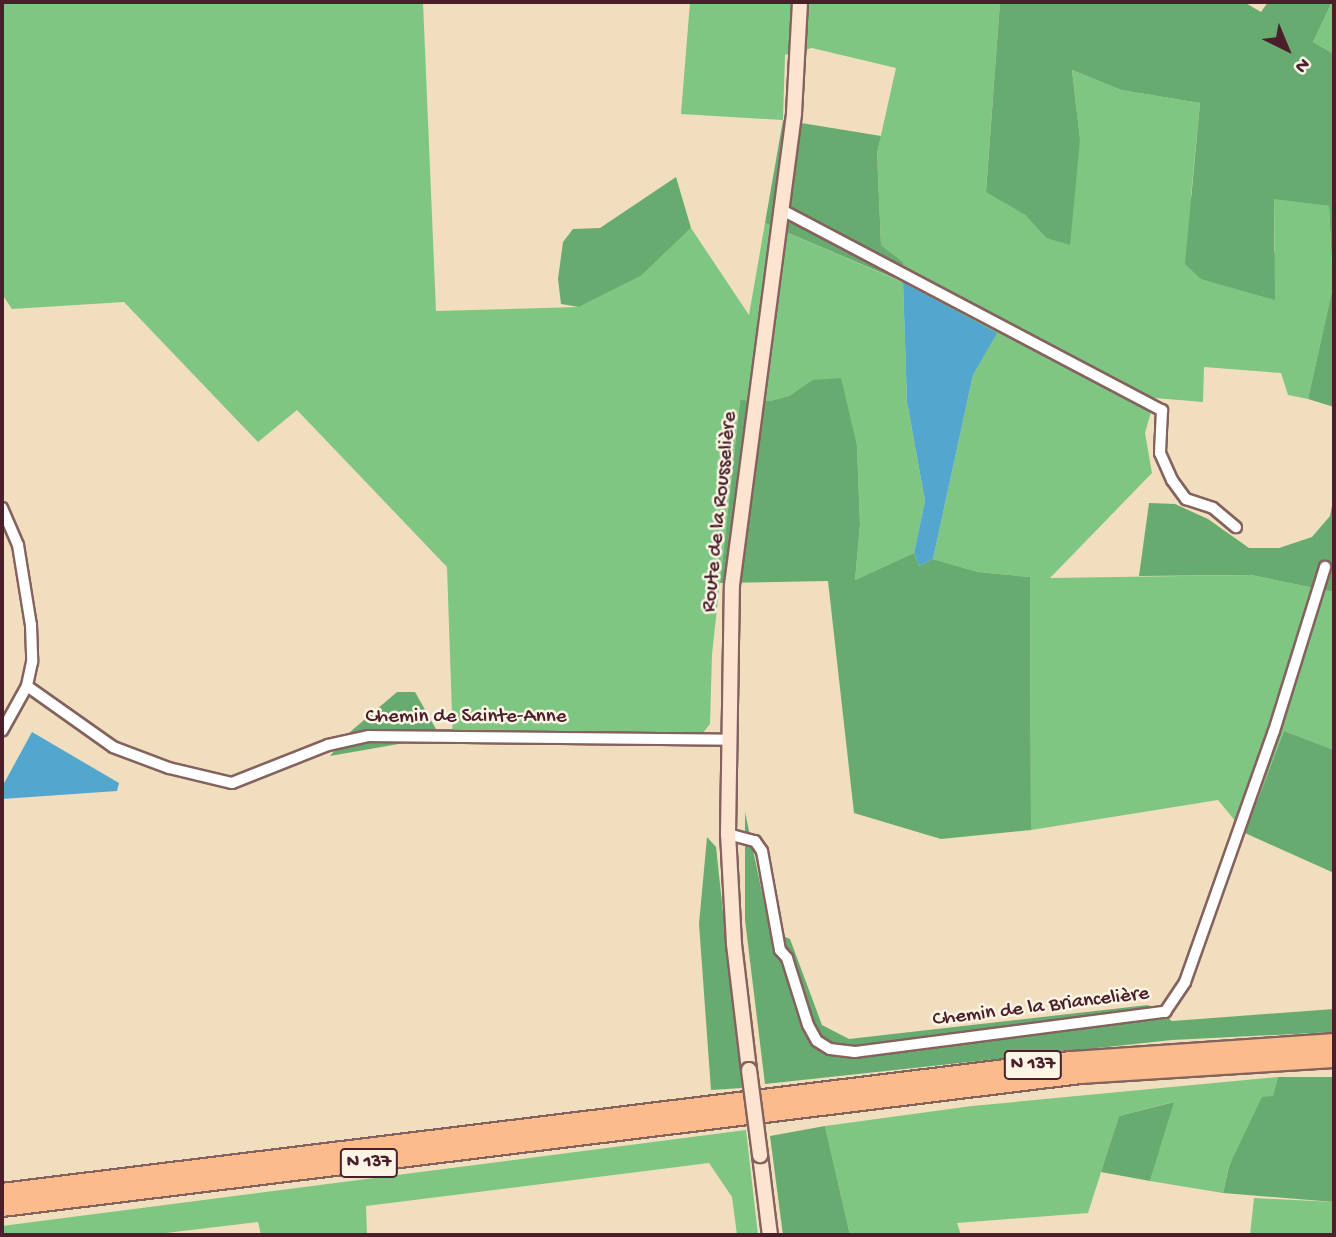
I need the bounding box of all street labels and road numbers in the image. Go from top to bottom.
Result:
street label: Route de la Rousselière [698,410,744,614]
street label: Chemin de Sainte-Anne [365,705,567,731]
street label: Chemin de la Briancelière [931,982,1151,1034]
road number: N 137 [1003,1050,1063,1080]
road number: N 137 [339,1148,399,1178]

